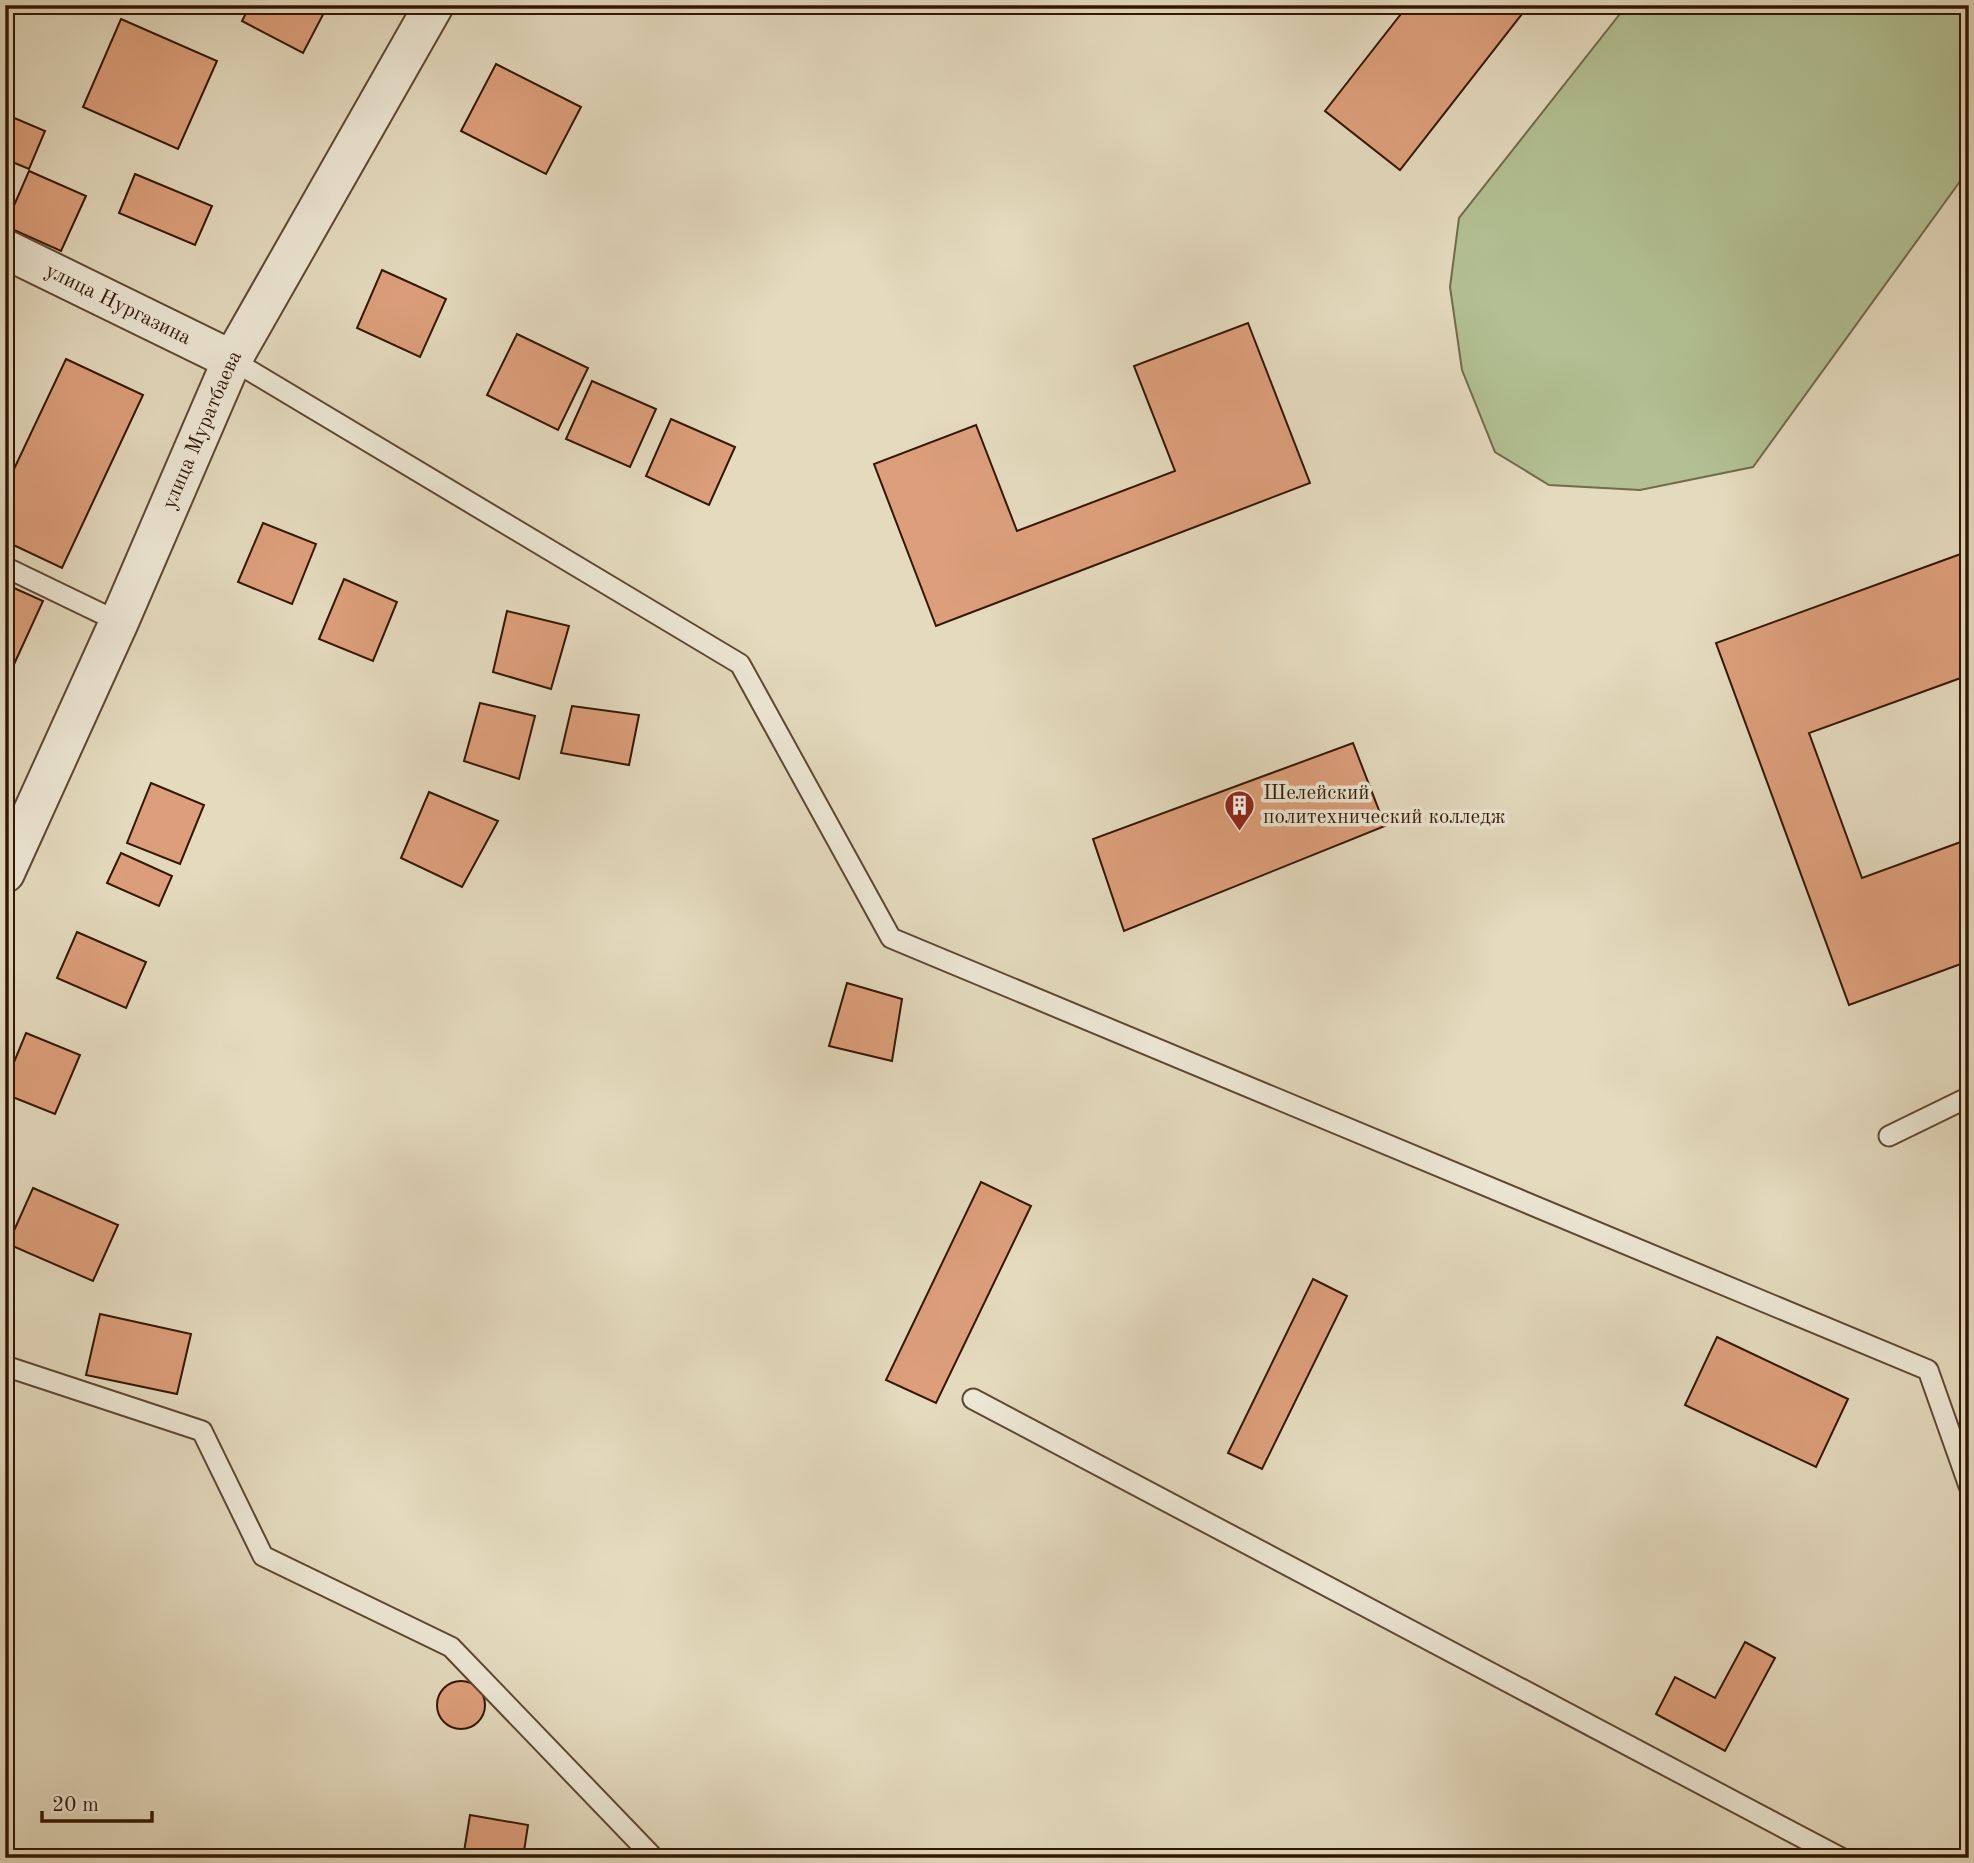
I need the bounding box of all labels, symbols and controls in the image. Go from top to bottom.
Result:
street label: улица Нургазина [42,260,194,349]
street label: улица Муратбаева [158,347,246,512]
place label: Шелейский политехнический колледж [1263,783,1506,828]
building icon: Шелейский политехнический колледж [1223,788,1257,832]
scale bar [42,1779,152,1823]
text: 20 m [52,1795,99,1816]

